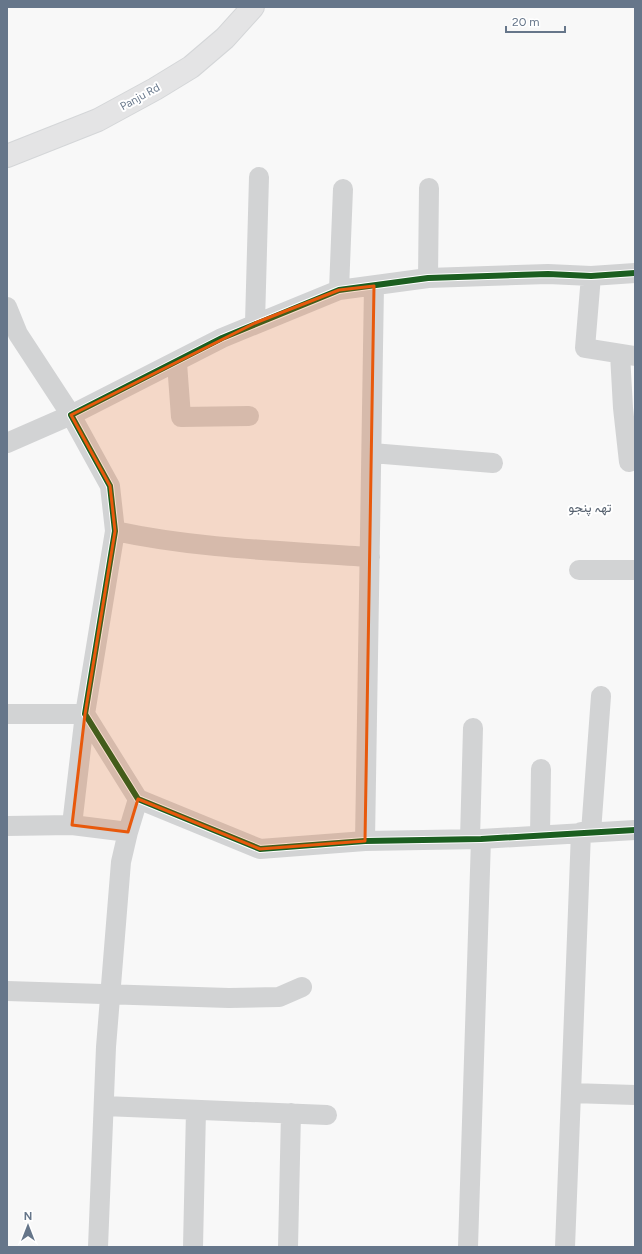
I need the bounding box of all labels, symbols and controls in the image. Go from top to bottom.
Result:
scale bar [506,8,565,34]
text: 20 m [512,15,540,29]
street label: Panju Rd [118,81,162,113]
district label: تھہ پنجو [569,500,611,517]
north arrow [8,1206,48,1246]
text: N [24,1210,32,1223]

